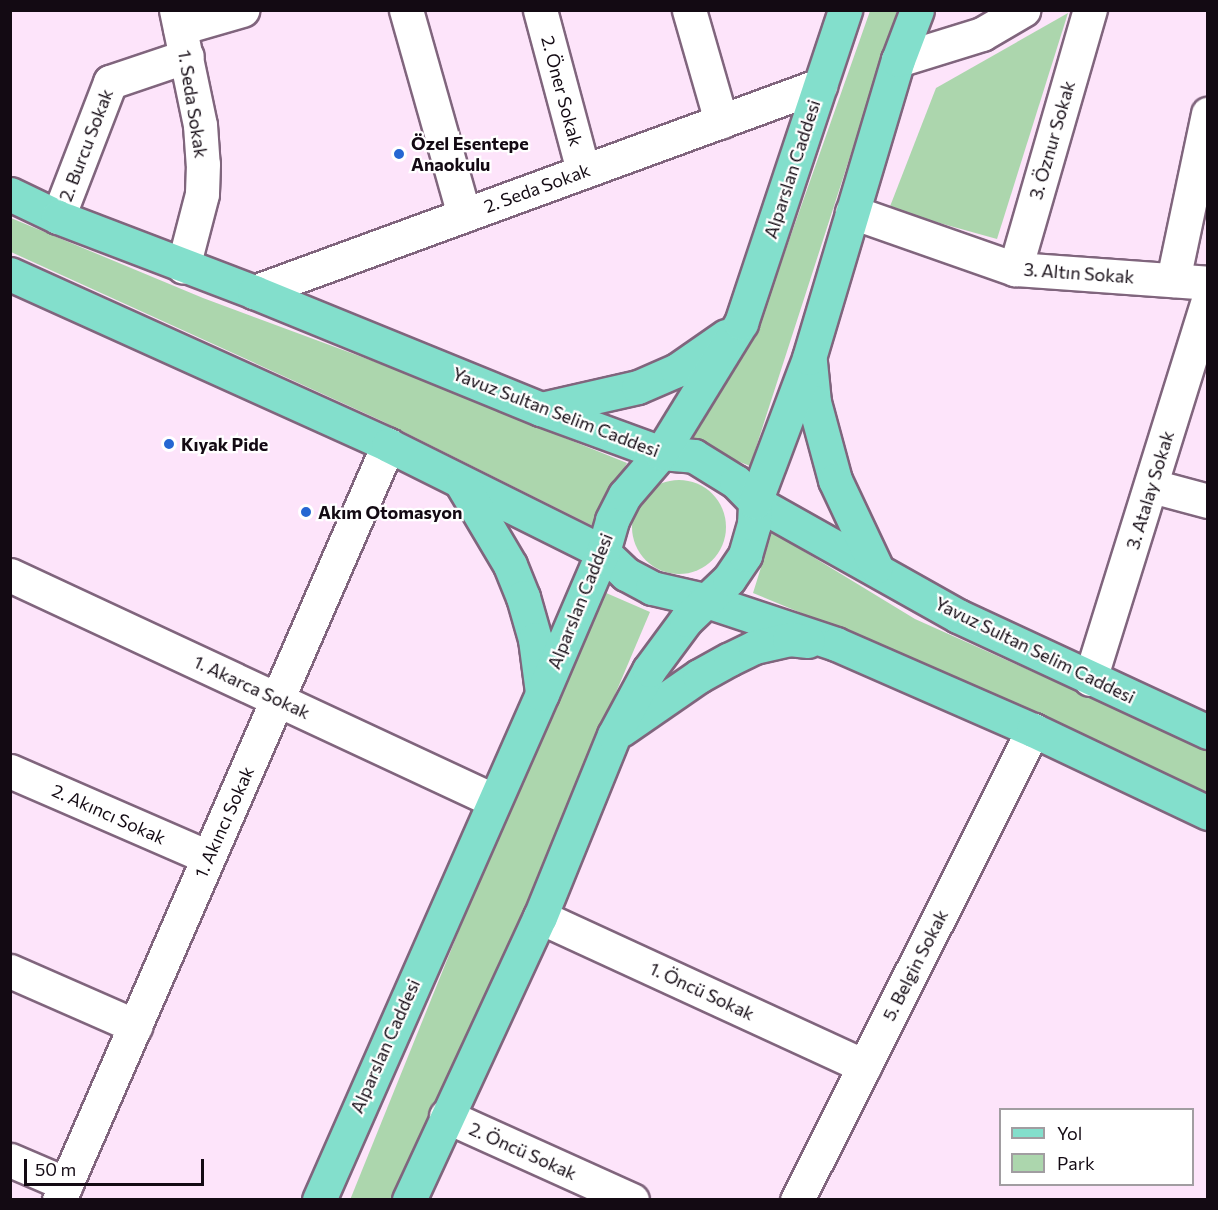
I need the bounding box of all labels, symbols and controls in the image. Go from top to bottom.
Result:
street label: 2. Öner Sokak [537,34,587,148]
street label: 1. Seda Sokak [174,49,212,159]
street label: 3. Öznur Sokak [1025,78,1079,202]
street label: 2. Burcu Sokak [55,86,117,204]
street label: Alparslan Caddesi [759,97,825,241]
place label: Özel Esentepe Anaokulu [411,133,529,176]
marker: Özel Esentepe Anaokulu [392,147,406,161]
street label: 2. Seda Sokak [481,159,593,217]
street label: 3. Altın Sokak [1023,258,1135,288]
street label: Yavuz Sultan Selim Caddesi [450,363,662,461]
street label: 3. Atalay Sokak [1122,428,1178,552]
place label: Kıyak Pide [181,433,268,455]
marker: Kıyak Pide [162,437,176,451]
place label: Akım Otomasyon [318,501,462,523]
marker: Akım Otomasyon [299,505,313,519]
street label: Alparslan Caddesi [543,530,617,672]
street label: Yavuz Sultan Selim Caddesi [931,592,1139,708]
street label: 1. Akarca Sokak [190,651,314,723]
street label: 1. Akıncı Sokak [190,763,258,881]
street label: 2. Akıncı Sokak [49,779,169,849]
street label: 5. Belgin Sokak [878,906,952,1024]
street label: 1. Öncü Sokak [646,957,758,1025]
street label: Alparslan Caddesi [346,976,424,1116]
legend [999,1108,1194,1186]
street label: 2. Öncü Sokak [466,1118,580,1184]
text: Yol [1057,1122,1082,1144]
scale bar [27,1147,207,1185]
text: Park [1057,1152,1095,1174]
text: 50 m [35,1158,76,1180]

